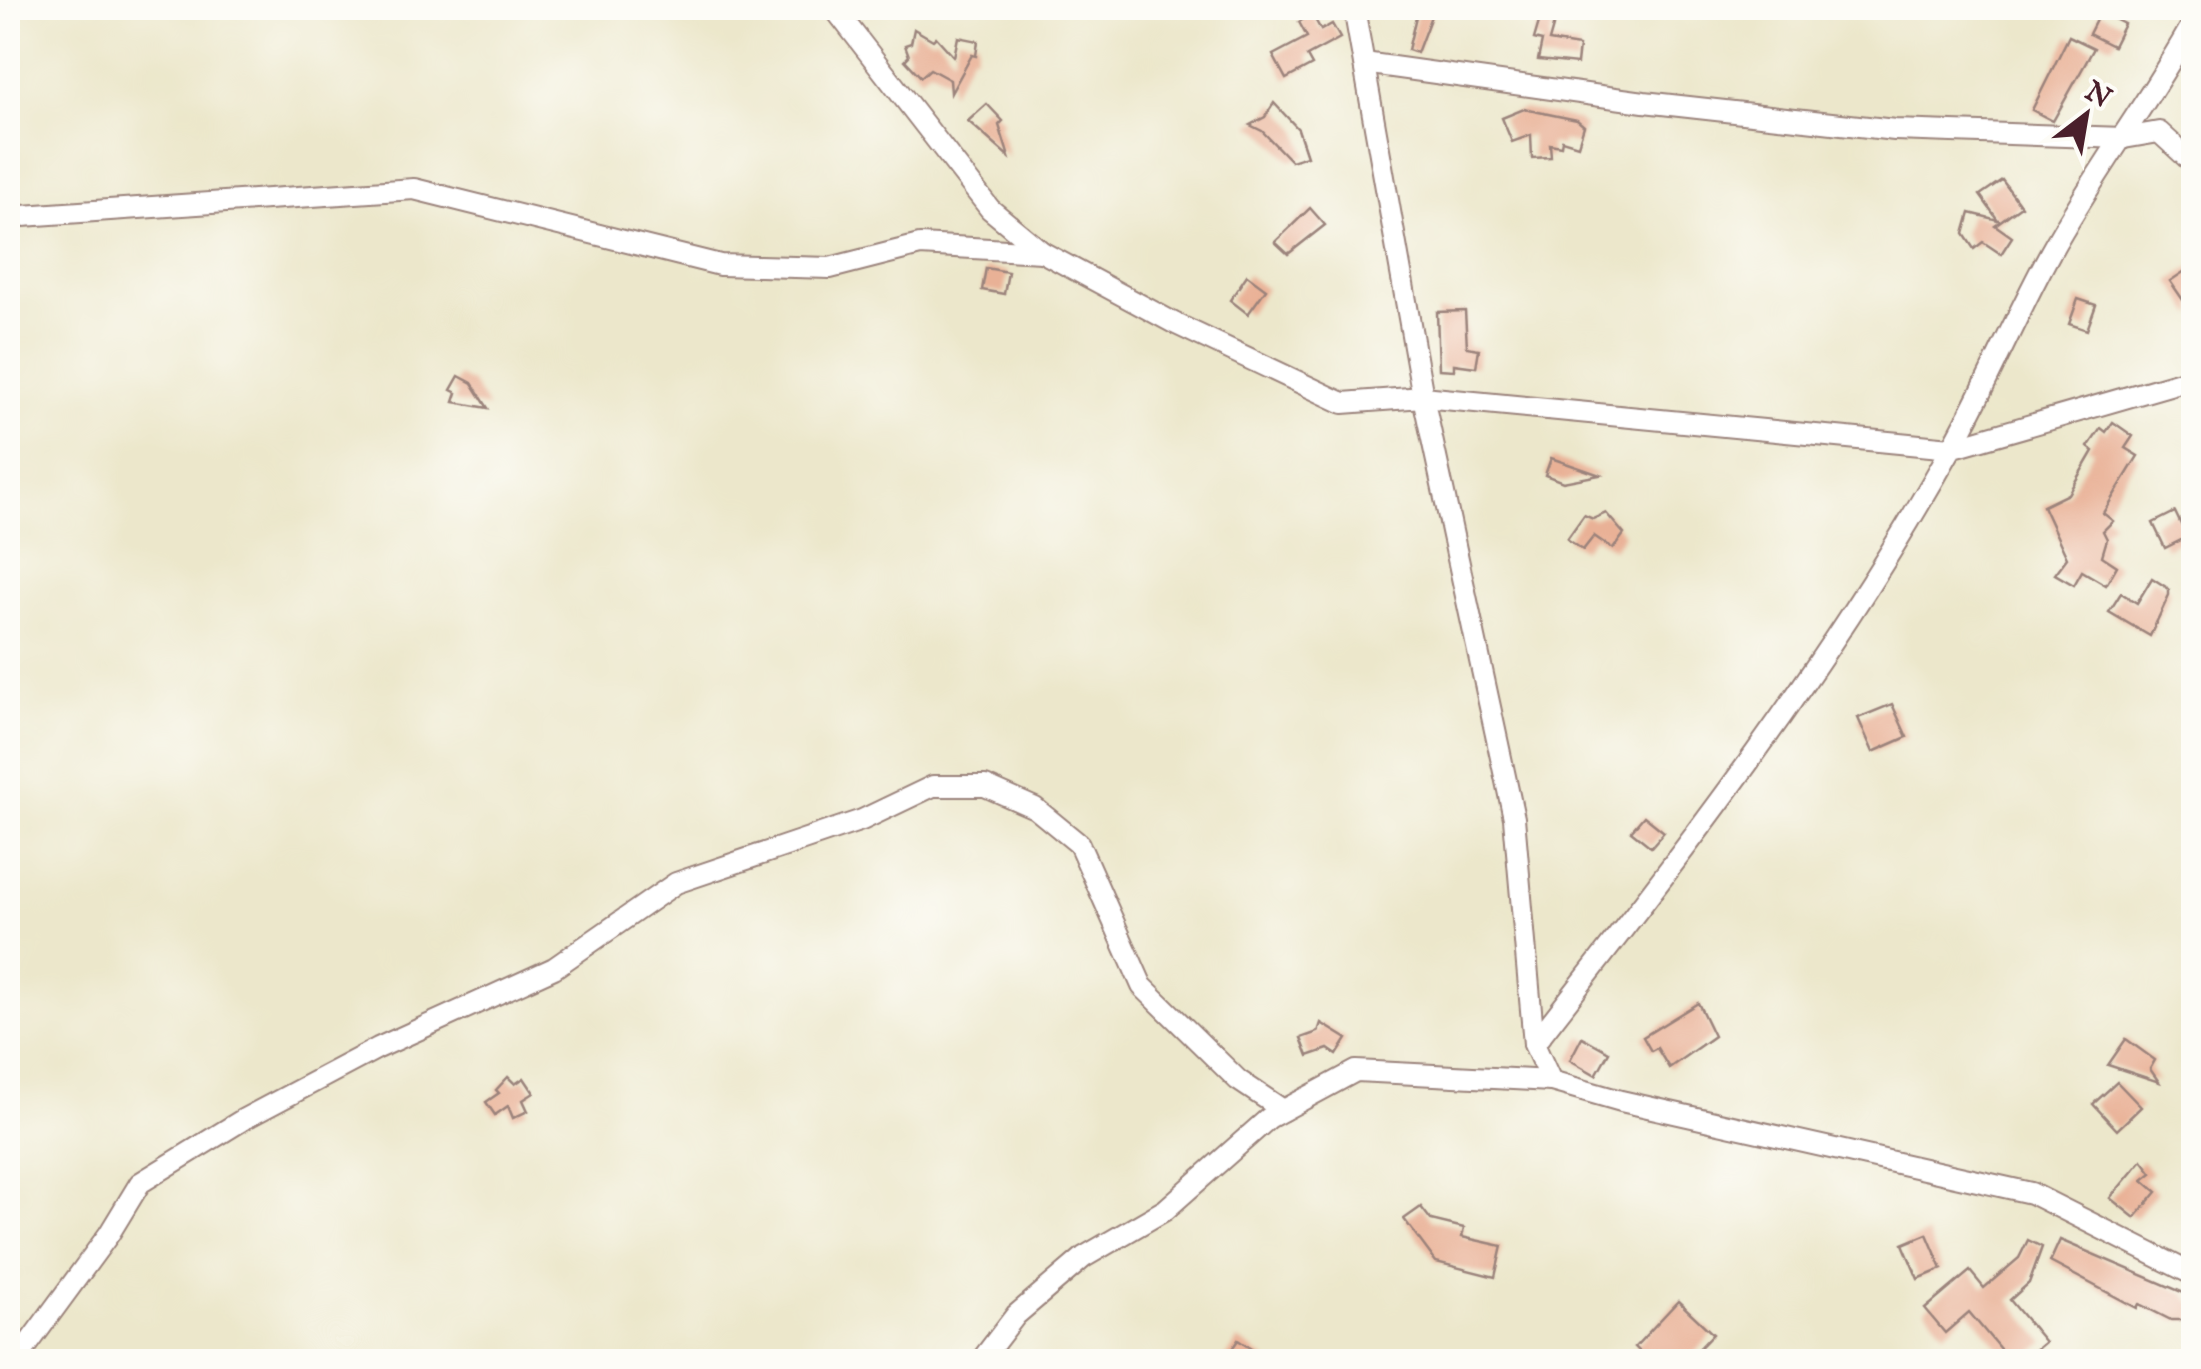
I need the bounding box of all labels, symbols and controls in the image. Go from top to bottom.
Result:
north arrow [2036,65,2136,165]
text: N [2077,74,2117,117]

